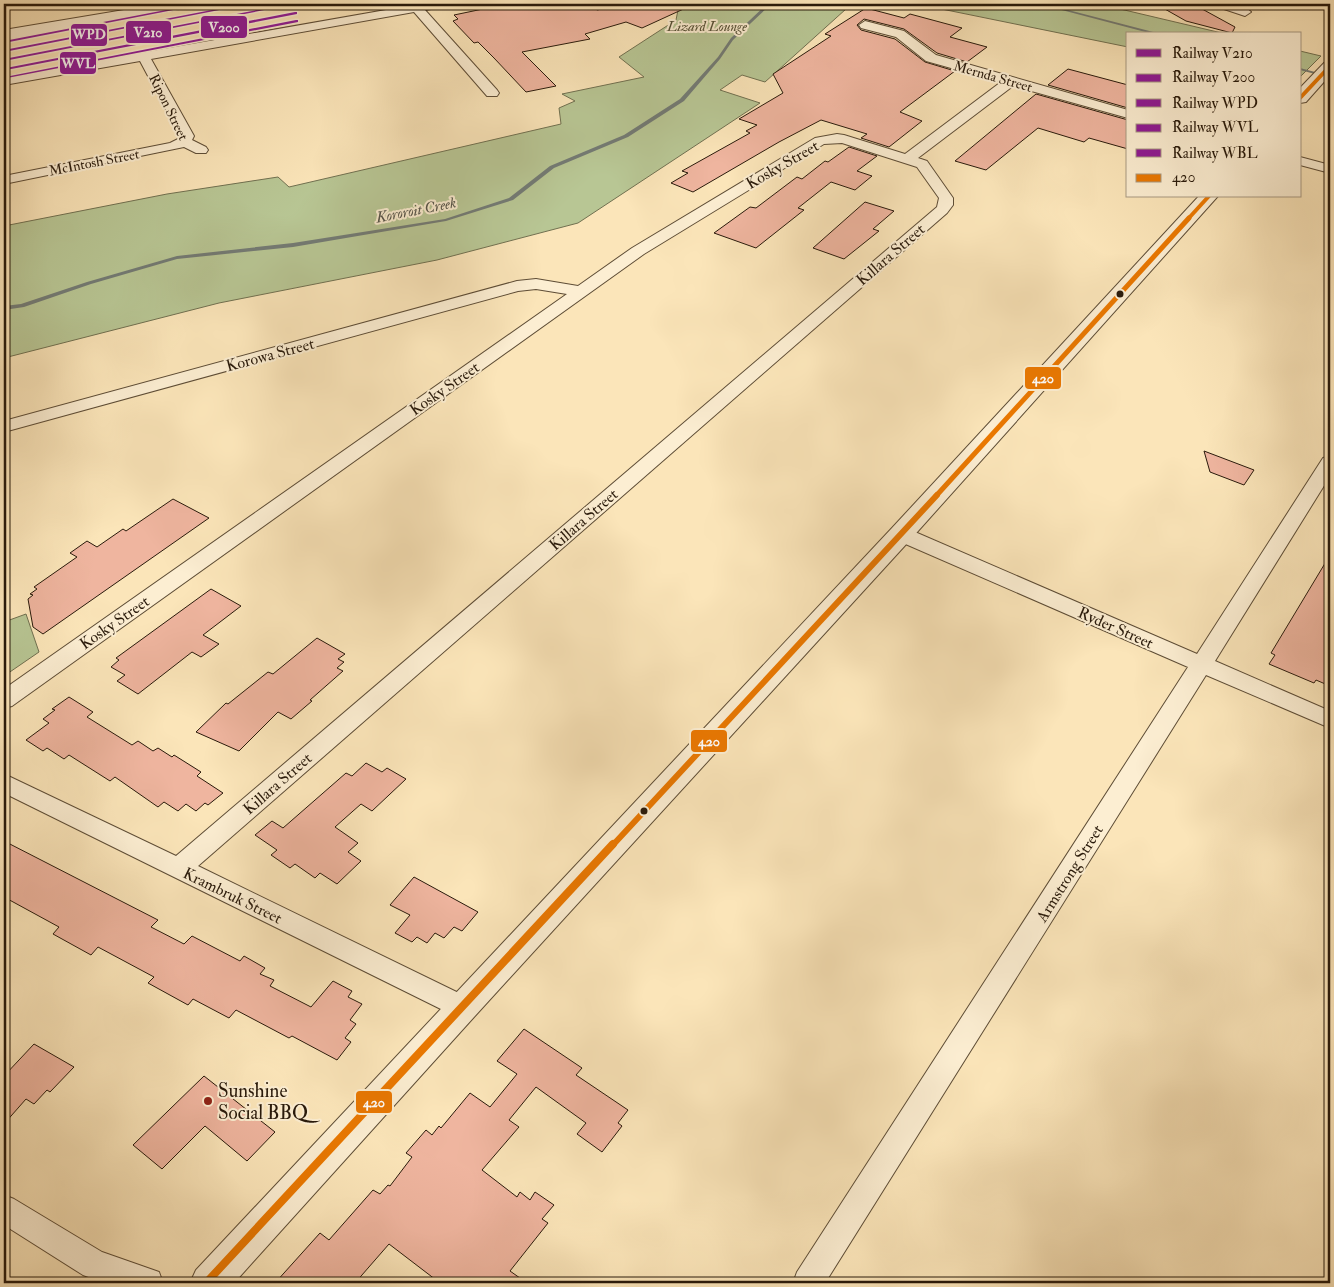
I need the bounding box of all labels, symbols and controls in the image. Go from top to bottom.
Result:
line badge: V200 [200,15,248,39]
park label: Lizard Lounge [666,18,747,35]
text: V200 [207,19,240,36]
line badge: V210 [125,20,172,44]
line badge: WPD [70,23,108,47]
text: V210 [132,24,163,41]
text: WPD [71,26,106,43]
legend [1126,32,1302,198]
text: Railway V210 [1172,44,1253,63]
line badge: WVL [59,51,97,75]
text: WVL [60,55,96,72]
street label: Mernda Street [952,57,1035,96]
text: Railway V200 [1172,68,1255,87]
street label: Ripon Street [144,71,192,144]
text: Railway WPD [1172,94,1258,113]
text: Railway WVL [1172,118,1258,137]
street label: Kosky Street [743,136,822,194]
text: Railway WBL [1172,144,1258,163]
street label: McIntosh Street [48,145,141,180]
text: 420 [1172,168,1195,187]
water label: Kororoit Creek [373,193,458,228]
street label: Killara Street [852,219,929,290]
unlabelled marker [1115,289,1125,299]
street label: Korowa Street [224,334,317,376]
street label: Kosky Street [406,357,483,420]
line badge: 420 [1024,366,1062,390]
text: 420 [1031,370,1054,387]
street label: Killara Street [545,484,622,555]
street label: Kosky Street [76,591,153,654]
street label: Ryder Street [1075,602,1156,653]
line badge: 420 [690,729,728,753]
text: 420 [697,733,720,750]
street label: Killara Street [239,748,316,819]
unlabelled marker [639,806,649,816]
street label: Armstrong Street [1031,821,1108,927]
street label: Krambruk Street [180,863,285,928]
place label: Sunshine Social BBQ [218,1079,320,1125]
line badge: 420 [355,1090,393,1114]
text: 420 [362,1094,385,1111]
marker: Sunshine Social BBQ [202,1095,214,1107]

